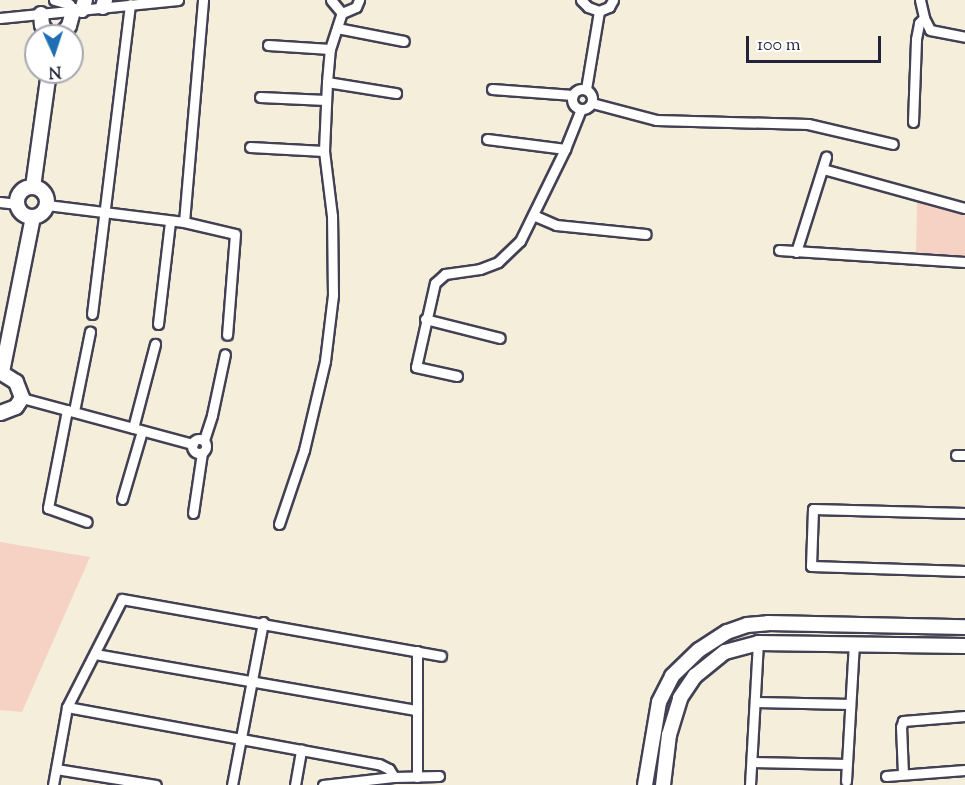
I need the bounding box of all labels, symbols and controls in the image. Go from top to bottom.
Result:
north arrow [24,24,84,84]
scale bar [749,24,884,62]
text: 100 m [757,33,801,59]
text: N [48,59,62,82]

